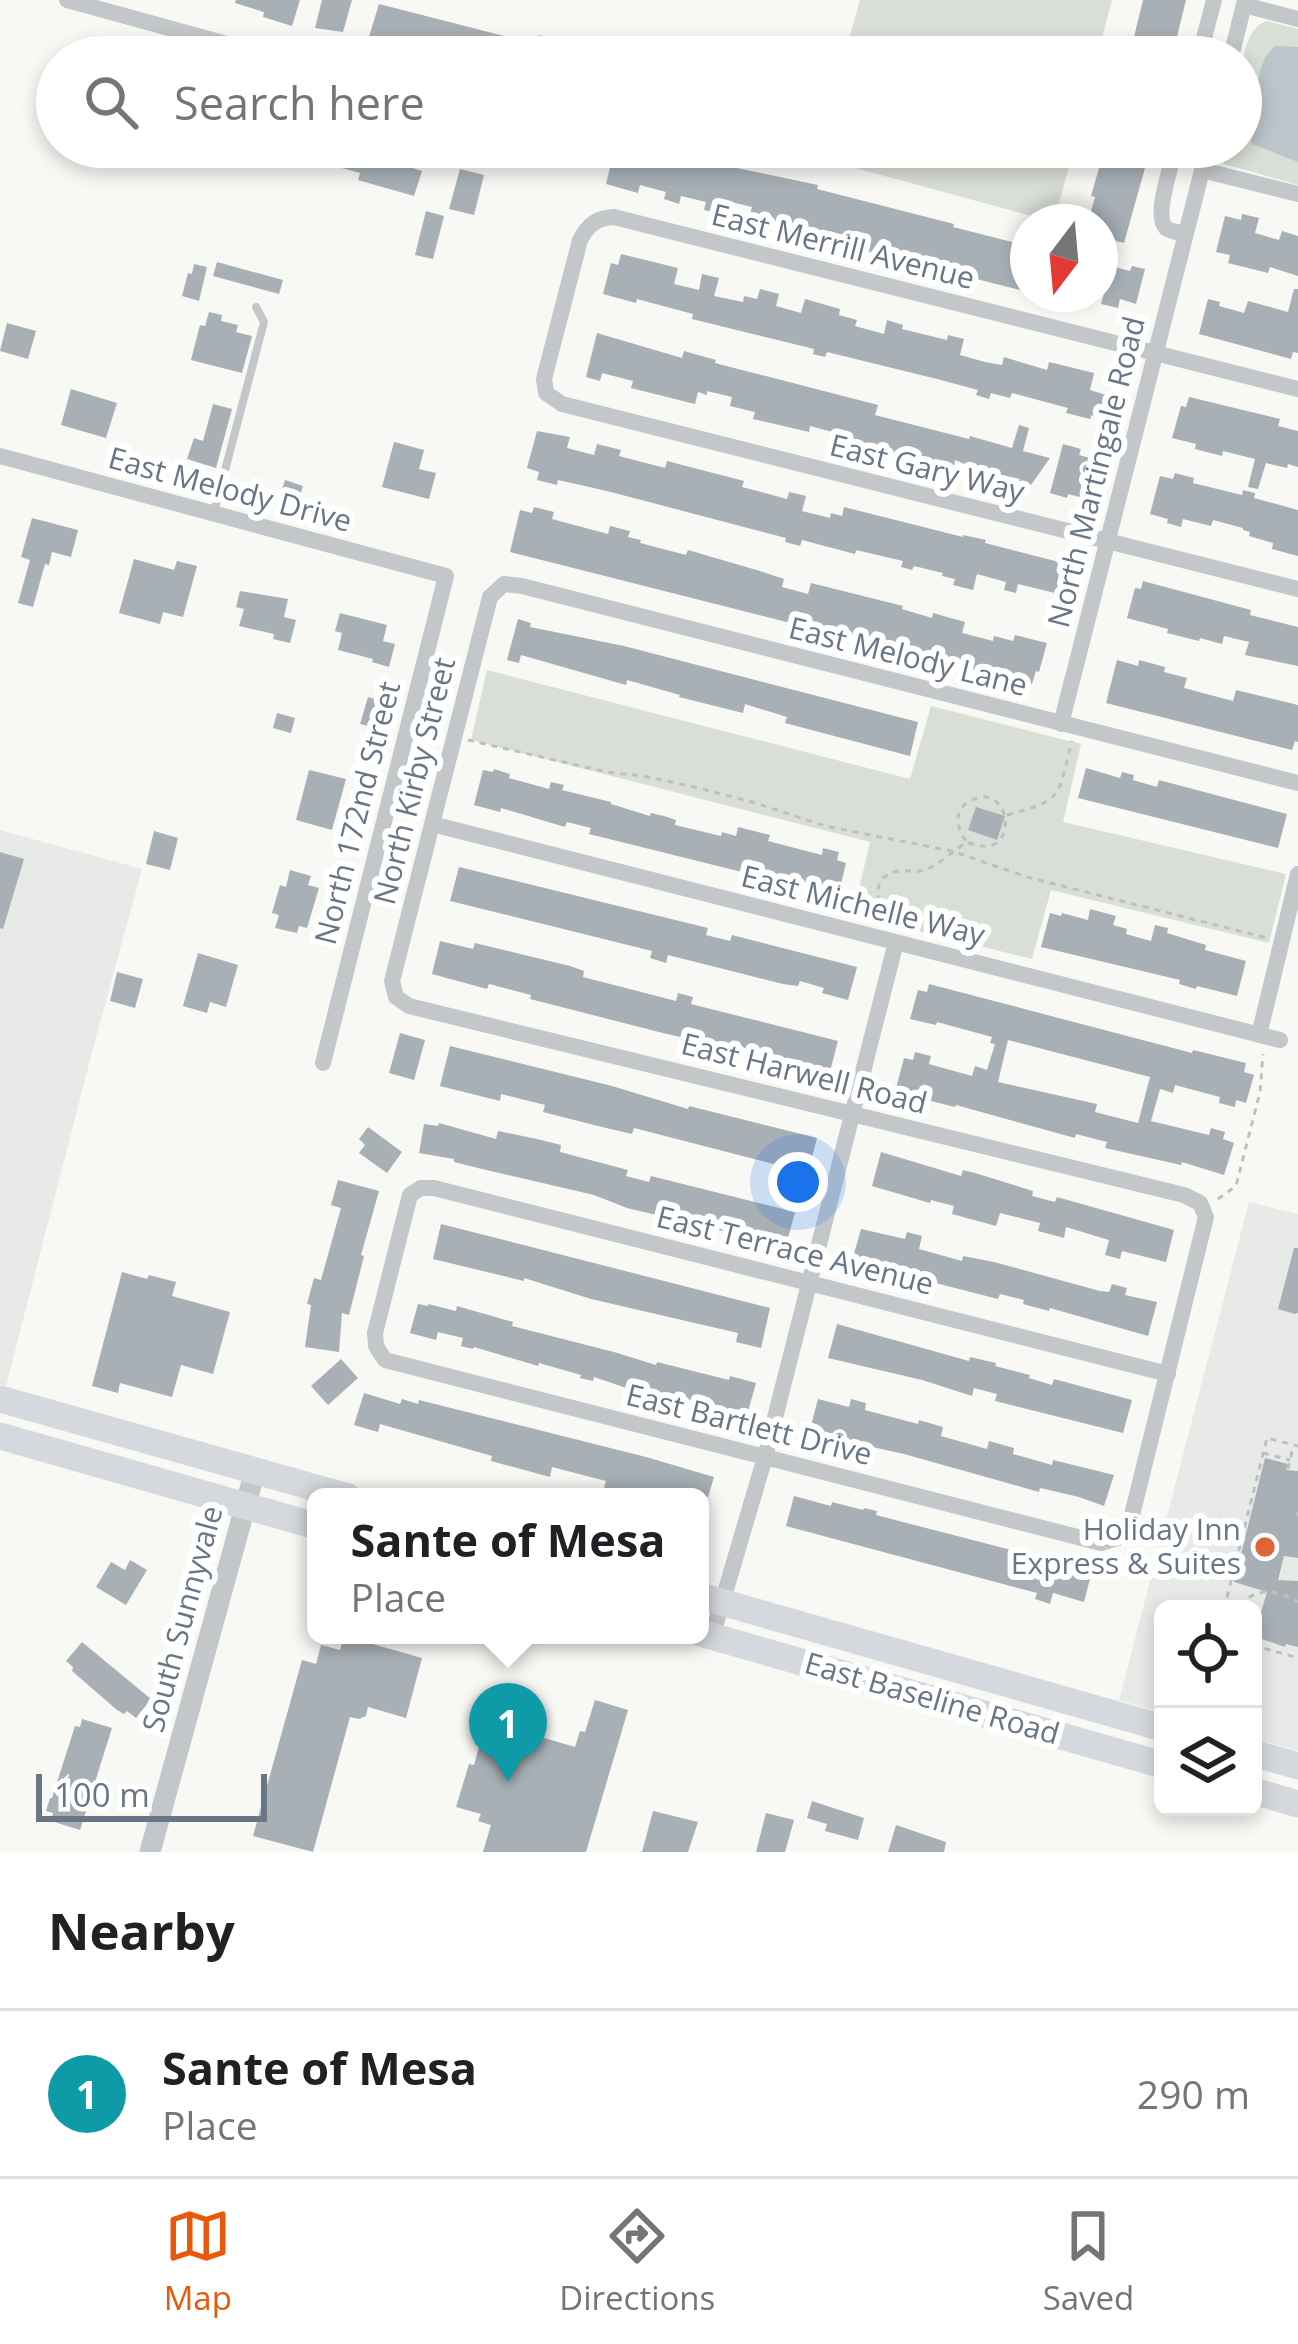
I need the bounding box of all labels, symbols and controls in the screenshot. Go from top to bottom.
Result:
search box [36,36,1262,168]
icon: search [78,69,144,135]
text: Search here [174,72,425,133]
street label: East Merrill Avenue [708,193,979,298]
north arrow [1010,204,1118,312]
street label: North Martingale Road [1037,312,1154,631]
street label: East Gary Way [826,424,1030,512]
street label: East Melody Drive [104,436,357,541]
street label: East Melody Lane [785,606,1032,705]
street label: North Kirby Street [363,653,464,908]
street label: North 172nd Street [304,677,409,948]
street label: East Michelle Way [737,854,990,955]
street label: East Harwell Road [677,1022,931,1123]
your location [768,1152,828,1212]
street label: East Terrace Avenue [653,1195,938,1304]
street label: East Bartlett Drive [622,1373,877,1474]
popup [307,1488,709,1644]
street label: South Sunnyvale [132,1501,231,1736]
place label: Holiday Inn Express & Suites [1011,1508,1241,1583]
text: Sante of Mesa [351,1509,665,1570]
marker: Holiday Inn Express & Suites [1252,1534,1278,1560]
text: Place [351,1570,446,1623]
map controls [1154,1600,1262,1816]
button: locate [1154,1600,1262,1708]
street label: East Baseline Road [800,1642,1065,1754]
pin: 1 [469,1683,547,1782]
button: layers [1154,1708,1262,1816]
scale bar [36,1768,267,1821]
text: 100 m [54,1772,150,1817]
text: Nearby [48,1895,235,1965]
text: Sante of Mesa [162,2037,477,2098]
text: 1 [76,2067,98,2120]
text: 290 m [1137,2067,1250,2120]
text: Place [162,2098,258,2151]
tab: Map [164,2203,232,2320]
tab: Directions [559,2203,715,2320]
tab: Saved [1043,2203,1134,2320]

